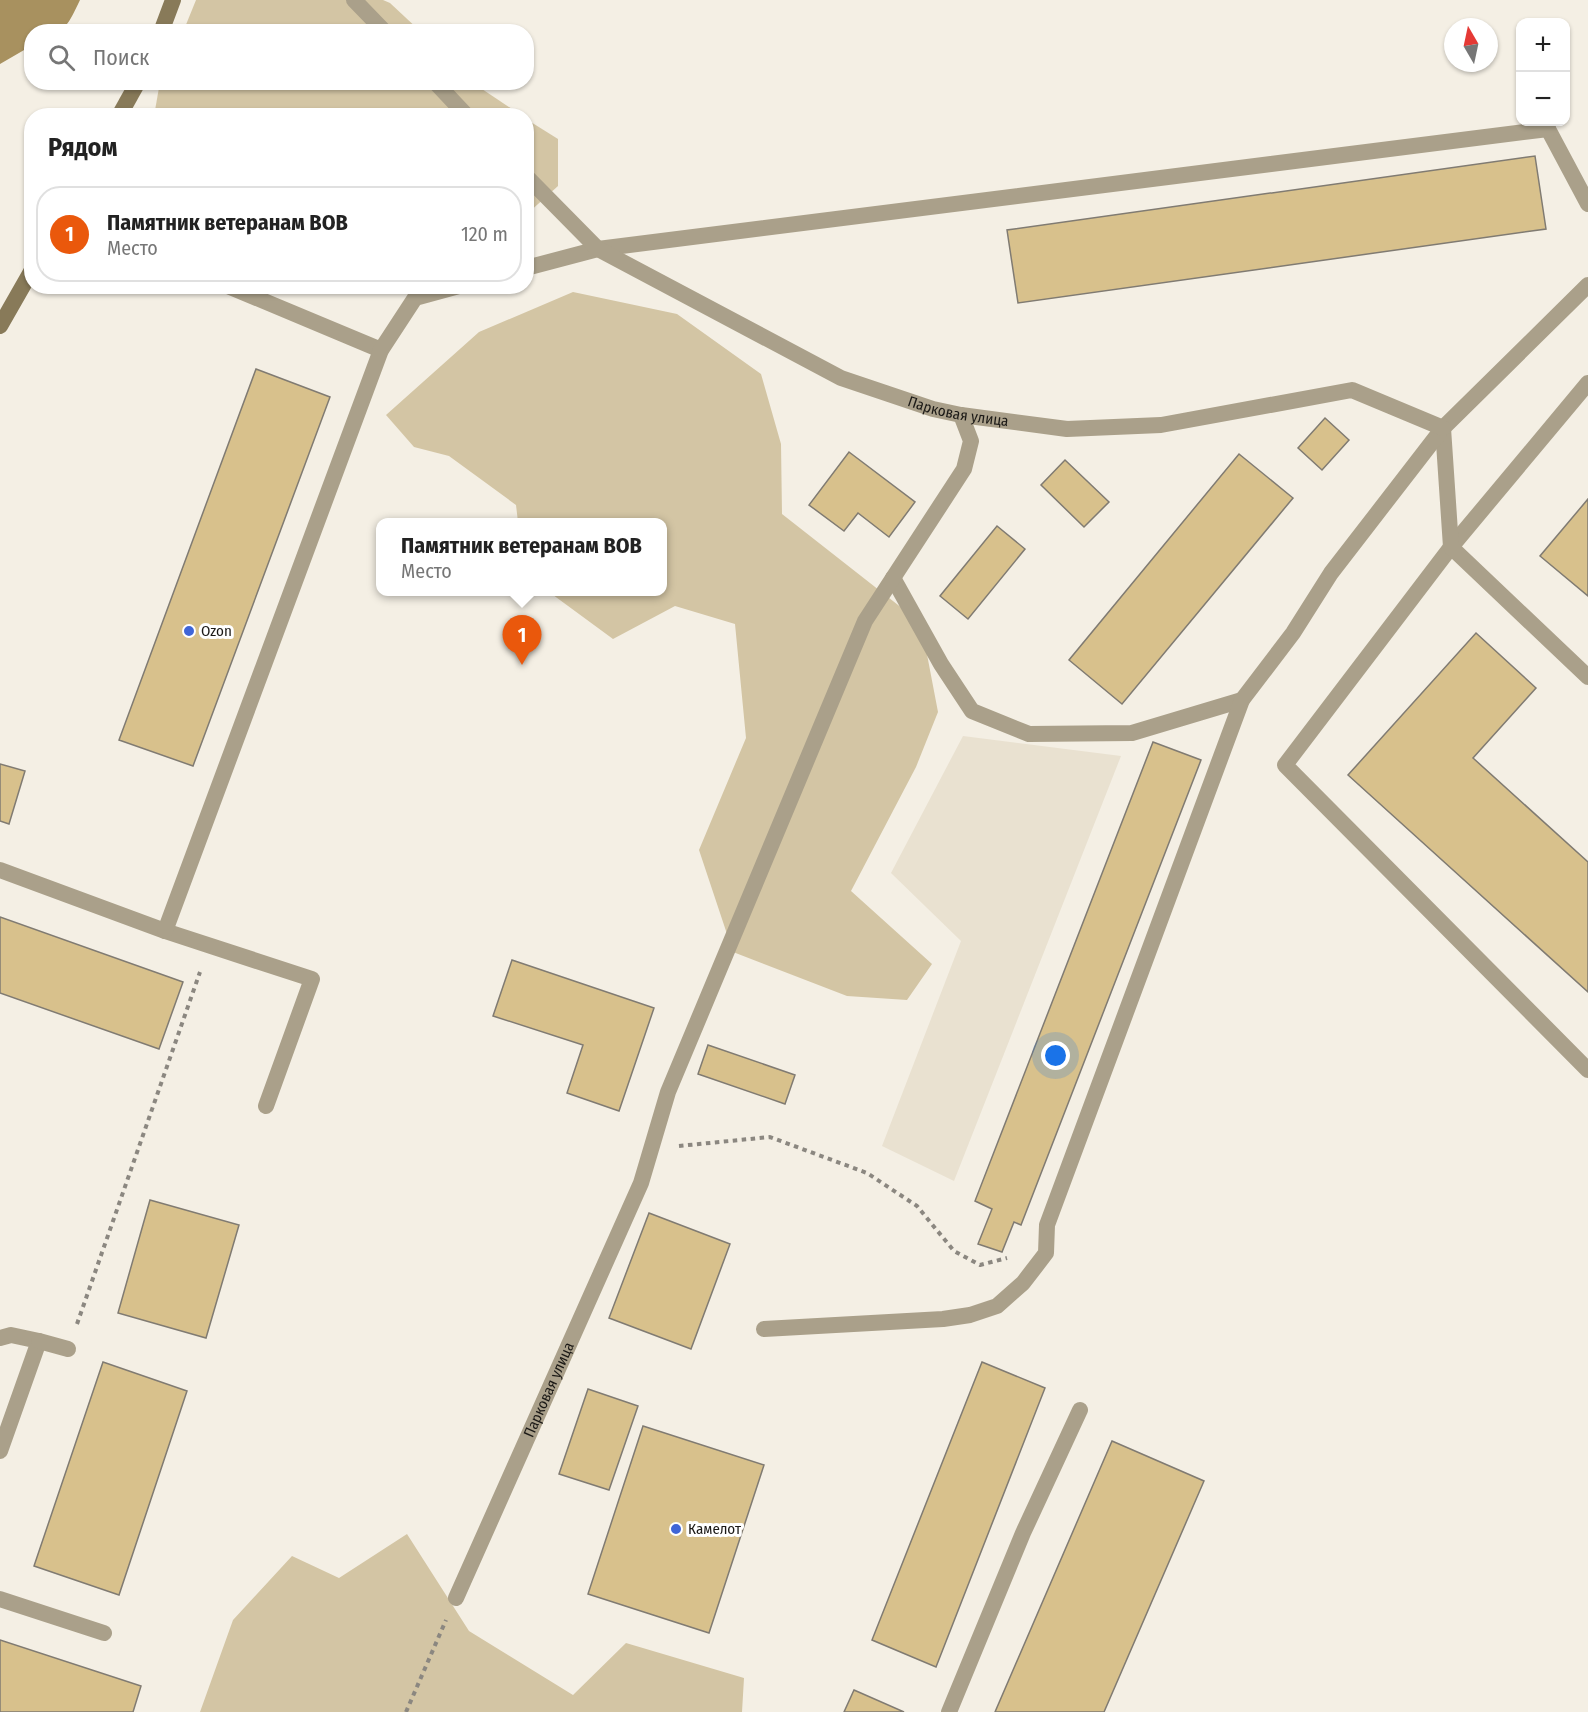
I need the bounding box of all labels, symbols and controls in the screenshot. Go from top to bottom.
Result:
north arrow [1444,18,1498,72]
map controls [1516,18,1570,126]
button: + [1516,18,1570,72]
search box [24,24,534,90]
icon: search [45,41,78,74]
text: Поиск [93,44,149,71]
button: − [1516,72,1570,126]
text: Рядом [48,132,117,163]
text: Памятник ветеранам ВОВ [107,209,348,236]
text: 1 [65,222,74,246]
text: 120 m [461,222,508,246]
text: Место [107,236,158,260]
street label: Парковая улица [905,392,1010,430]
popup [376,518,667,596]
text: Памятник ветеранам ВОВ [401,532,642,559]
text: Место [401,559,452,583]
pin: 1 [502,616,542,665]
place label: Ozon [201,622,232,640]
marker: Ozon [182,624,196,638]
your location [1041,1041,1070,1070]
street label: Парковая улица [520,1339,578,1440]
place label: Камелот [688,1520,742,1538]
marker: Камелот [669,1522,683,1536]

